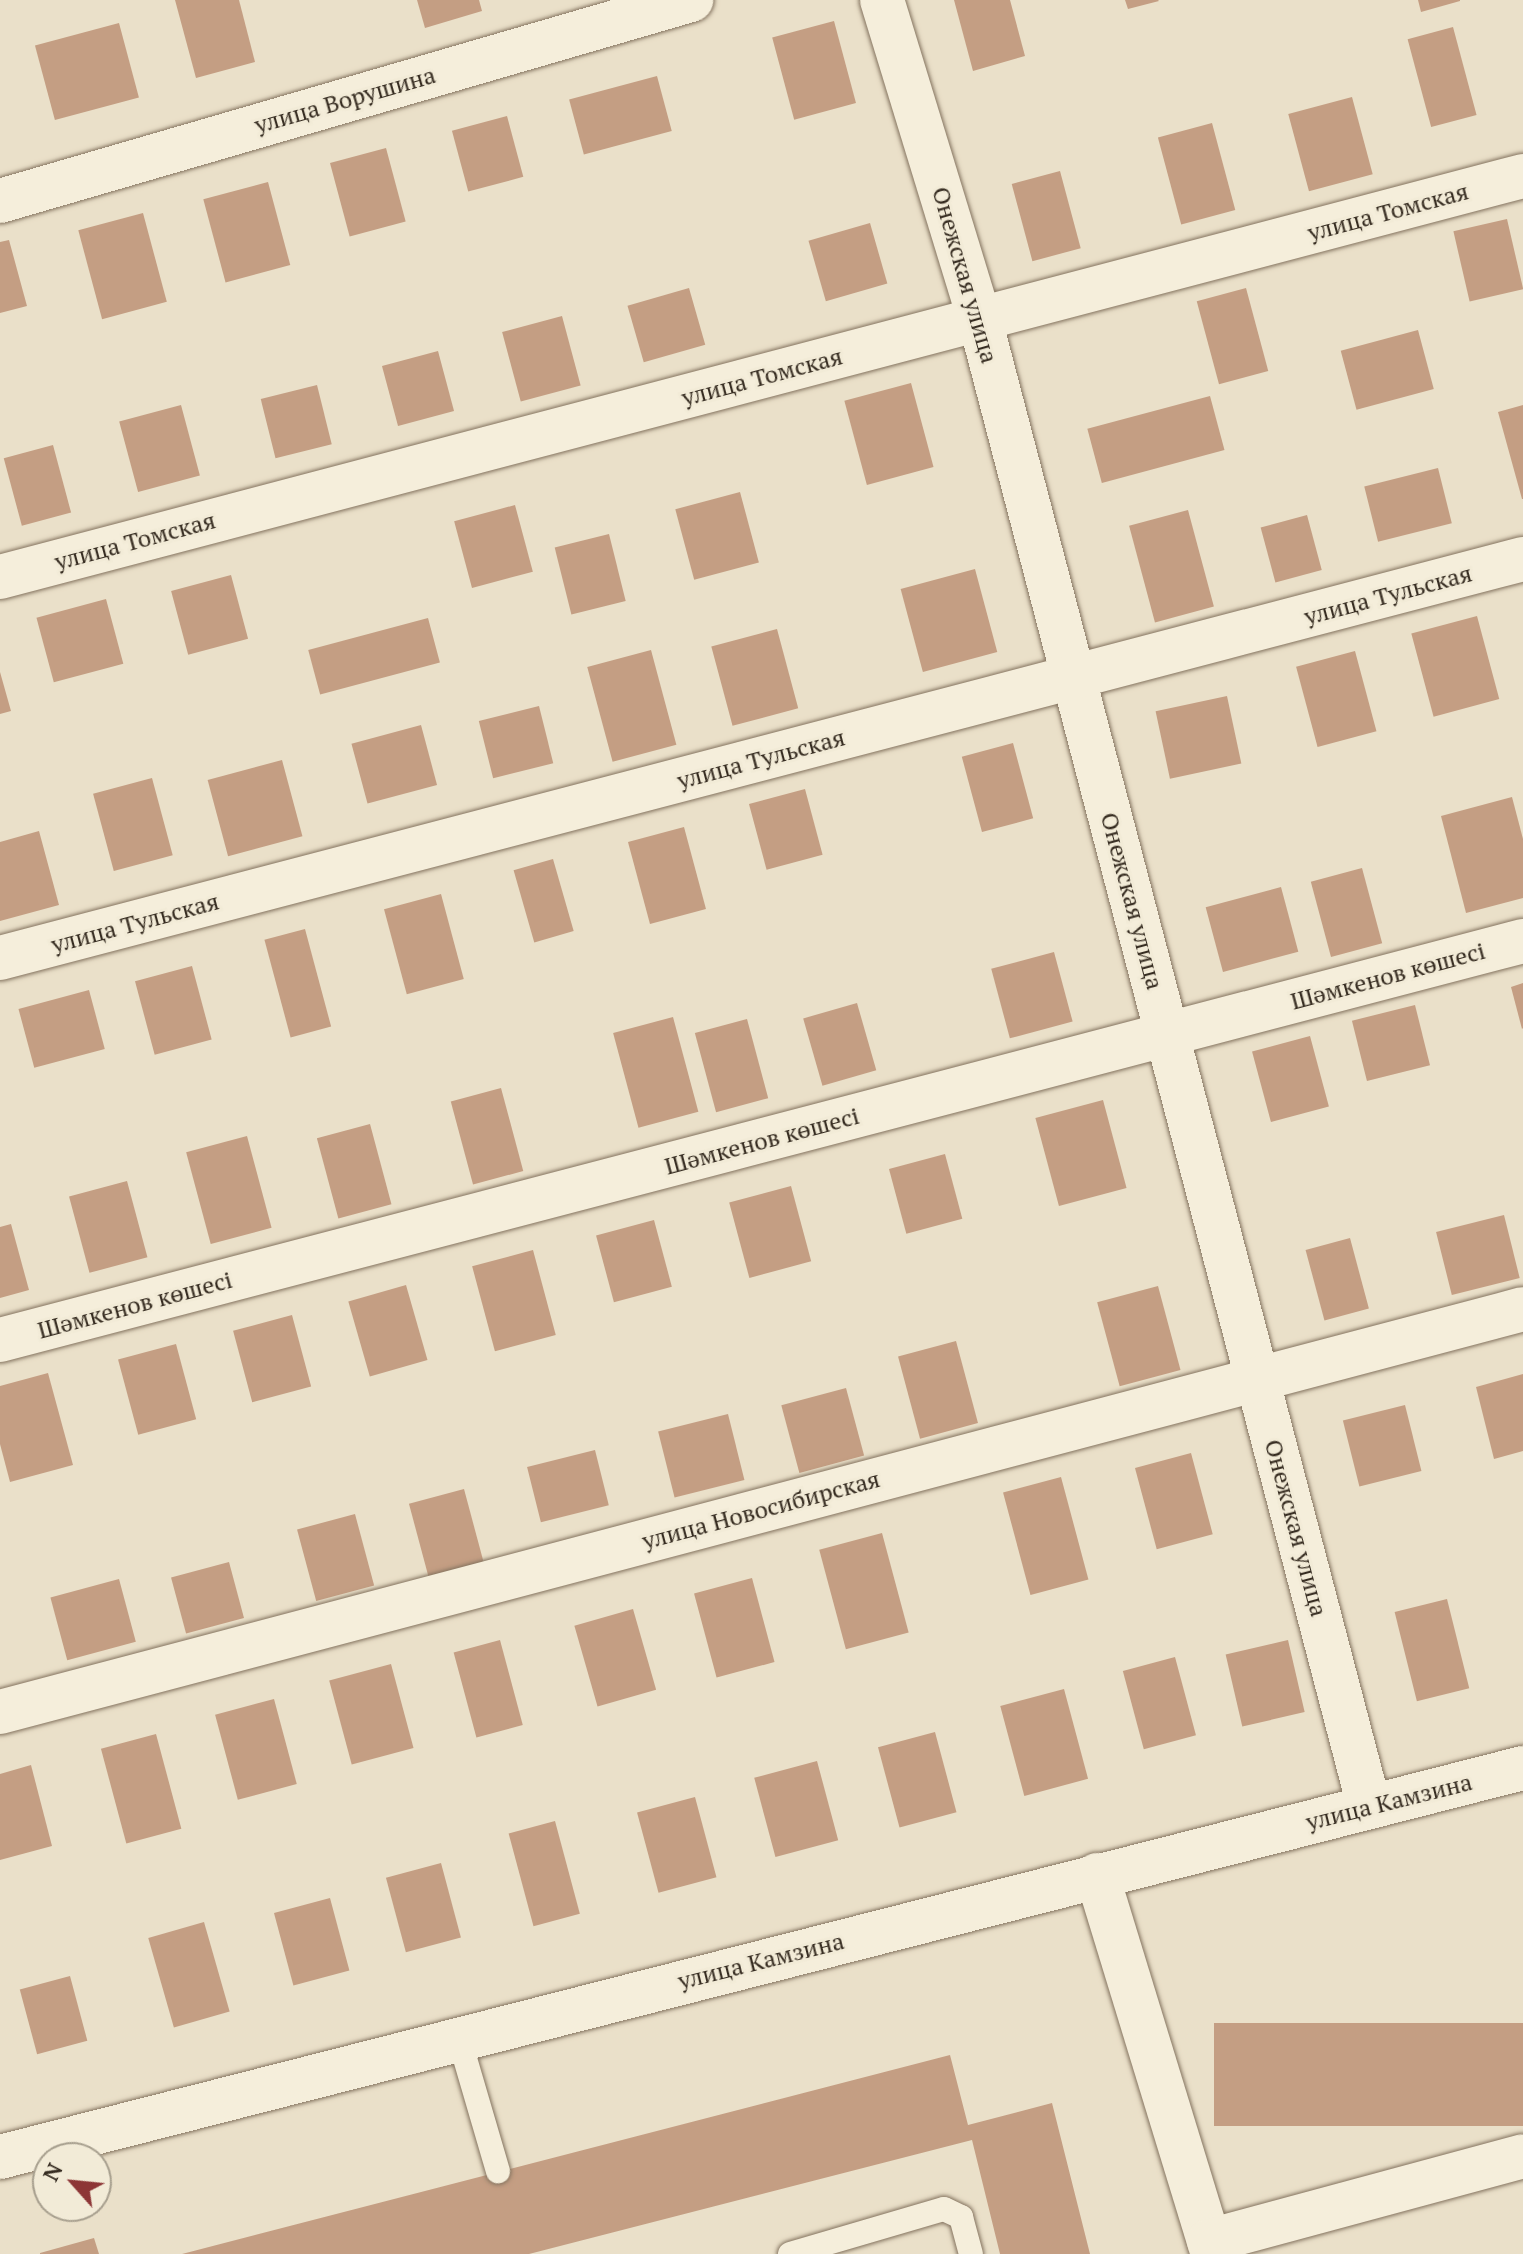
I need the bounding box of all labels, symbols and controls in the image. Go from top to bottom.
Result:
street label: улица Ворушина [251,60,439,140]
street label: улица Томская [1304,177,1472,247]
street label: Онежская улица [926,184,1004,366]
street label: улица Томская [678,342,846,412]
street label: улица Томская [51,506,219,576]
street label: улица Тульская [1301,559,1475,631]
street label: улица Тульская [674,723,848,795]
street label: Онежская улица [1095,809,1169,993]
street label: улица Тульская [48,887,222,959]
street label: Шәмкенов көшесі [1288,936,1488,1016]
street label: Шәмкенов көшесі [662,1101,862,1181]
street label: Шәмкенов көшесі [35,1265,235,1345]
street label: Онежская улица [1259,1436,1333,1620]
street label: улица Новосибирская [639,1464,883,1556]
street label: улица Камзина [1303,1767,1475,1837]
street label: улица Камзина [675,1926,847,1996]
north arrow [32,2142,112,2222]
text: N [35,2158,69,2186]

